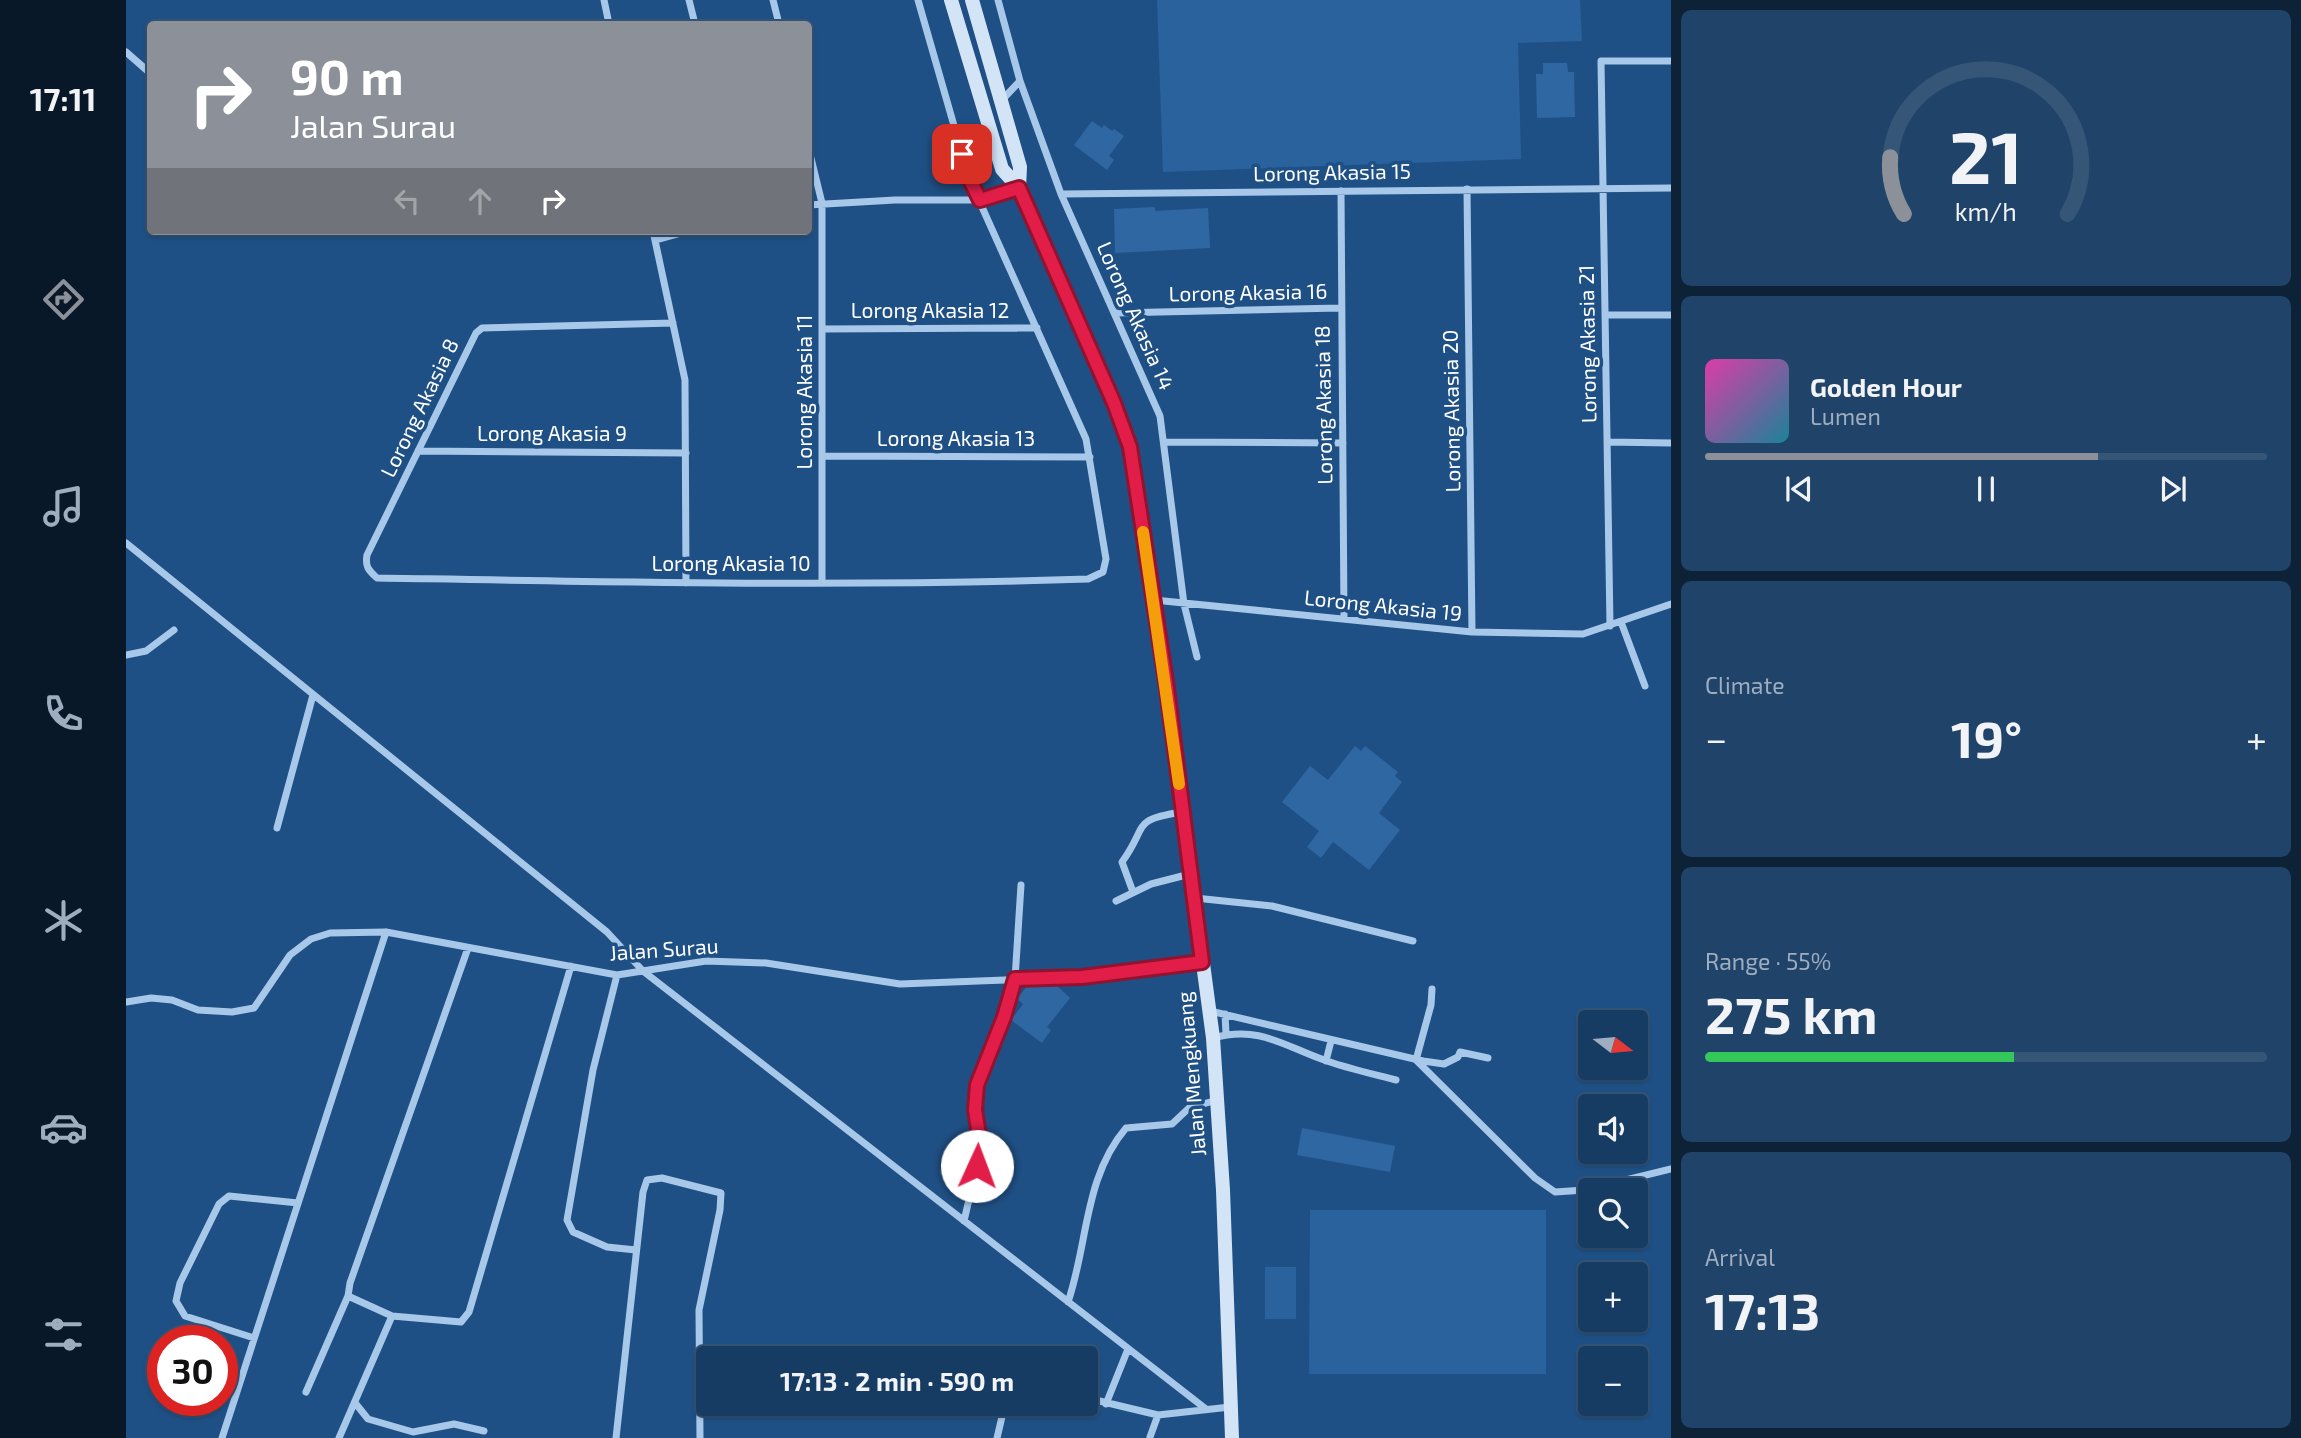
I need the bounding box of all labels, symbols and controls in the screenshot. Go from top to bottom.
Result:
text: 90 m [290,46,404,105]
icon: right [175,49,266,140]
text: 17:11 [30,79,96,117]
text: Jalan Surau [290,106,456,144]
text: 21 [1949,111,2023,199]
pin [932,124,992,184]
icon: arrive [943,135,981,173]
street label: Lorong Akasia 15 [1253,158,1411,185]
icon: left [388,182,426,220]
icon: ahead [461,182,499,220]
icon: right [534,182,572,220]
text: km/h [1955,196,2017,226]
street label: Lorong Akasia 14 [1093,237,1180,393]
street label: Lorong Akasia 21 [1573,265,1600,423]
icon: directions [39,275,88,324]
street label: Lorong Akasia 16 [1168,278,1327,305]
street label: Lorong Akasia 12 [851,297,1009,322]
street label: Lorong Akasia 11 [791,315,816,469]
street label: Lorong Akasia 18 [1309,325,1336,485]
street label: Lorong Akasia 20 [1437,329,1464,493]
street label: Lorong Akasia 8 [374,334,463,481]
text: Golden Hour [1810,371,1962,402]
text: Lumen [1810,402,1881,430]
street label: Lorong Akasia 9 [477,420,627,445]
street label: Lorong Akasia 13 [877,425,1035,450]
icon: previous [1780,470,1818,508]
icon: pause [1967,470,2005,508]
icon: next [2154,470,2192,508]
icon: music [39,482,88,531]
street label: Lorong Akasia 10 [651,550,811,575]
street label: Lorong Akasia 19 [1303,584,1463,625]
text: Climate [1705,671,1785,699]
icon: phone [39,689,88,738]
text: 19° [1951,706,2022,768]
text: − [1705,715,1727,761]
text: + [2246,715,2267,761]
icon: climate [39,896,88,945]
street label: Jalan Surau [609,932,719,965]
text: Range · 55% [1705,947,1831,975]
text: 275 km [1705,982,1877,1044]
street label: Jalan Mengkuang [1171,991,1210,1157]
north arrow [1578,1010,1648,1080]
map controls [1578,1010,1648,1416]
button: sound [1578,1094,1648,1164]
icon: car [39,1103,88,1152]
position arrow [940,1129,1014,1203]
button: search [1578,1178,1648,1248]
text: Arrival [1705,1243,1775,1271]
button: + [1578,1262,1648,1332]
text: 17:13 [1705,1278,1820,1340]
icon: filters [39,1310,88,1359]
speed limit sign: 30 [147,1325,238,1416]
button: − [1578,1346,1648,1416]
text: 17:13 · 2 min · 590 m [780,1365,1014,1396]

